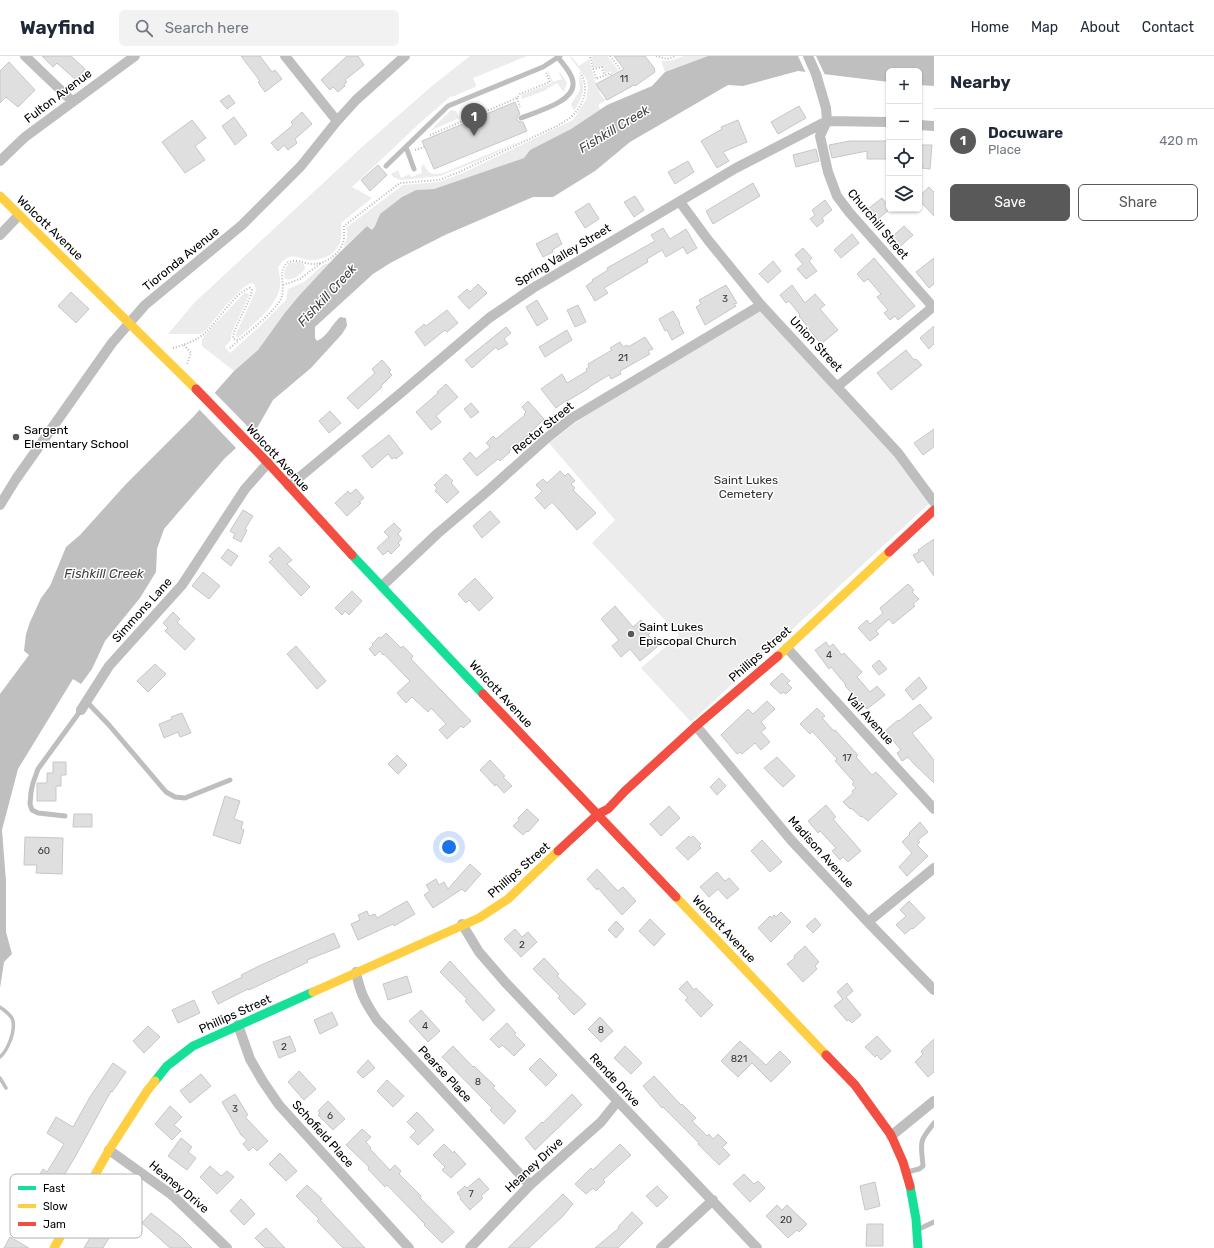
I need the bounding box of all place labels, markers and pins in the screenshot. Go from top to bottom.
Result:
pin: 1 [461,103,487,136]
place label: Sargent Elementary School [24,423,129,451]
marker: Sargent Elementary School [11,432,21,442]
place label: Saint Lukes Episcopal Church [639,620,737,648]
marker: Saint Lukes Episcopal Church [626,629,636,639]

